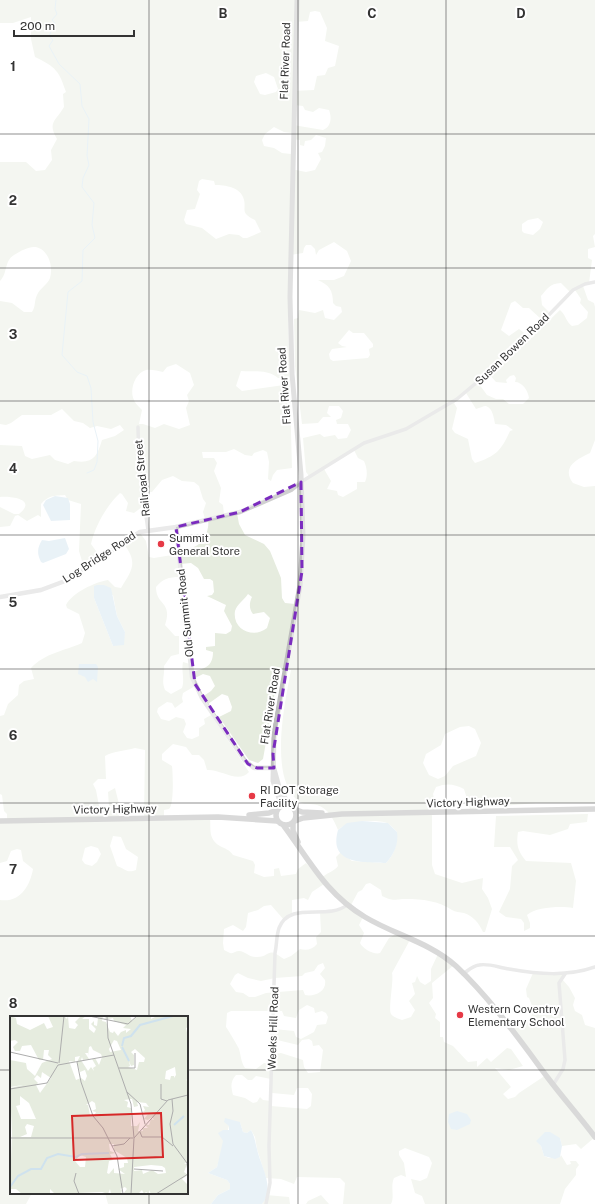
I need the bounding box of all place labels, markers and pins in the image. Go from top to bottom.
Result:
place label: Summit General Store [169,532,240,557]
marker: Summit General Store [156,539,166,549]
place label: RI DOT Storage Facility [260,784,339,809]
marker: RI DOT Storage Facility [247,791,257,801]
place label: Western Coventry Elementary School [468,1003,565,1028]
marker: Western Coventry Elementary School [455,1010,465,1020]

